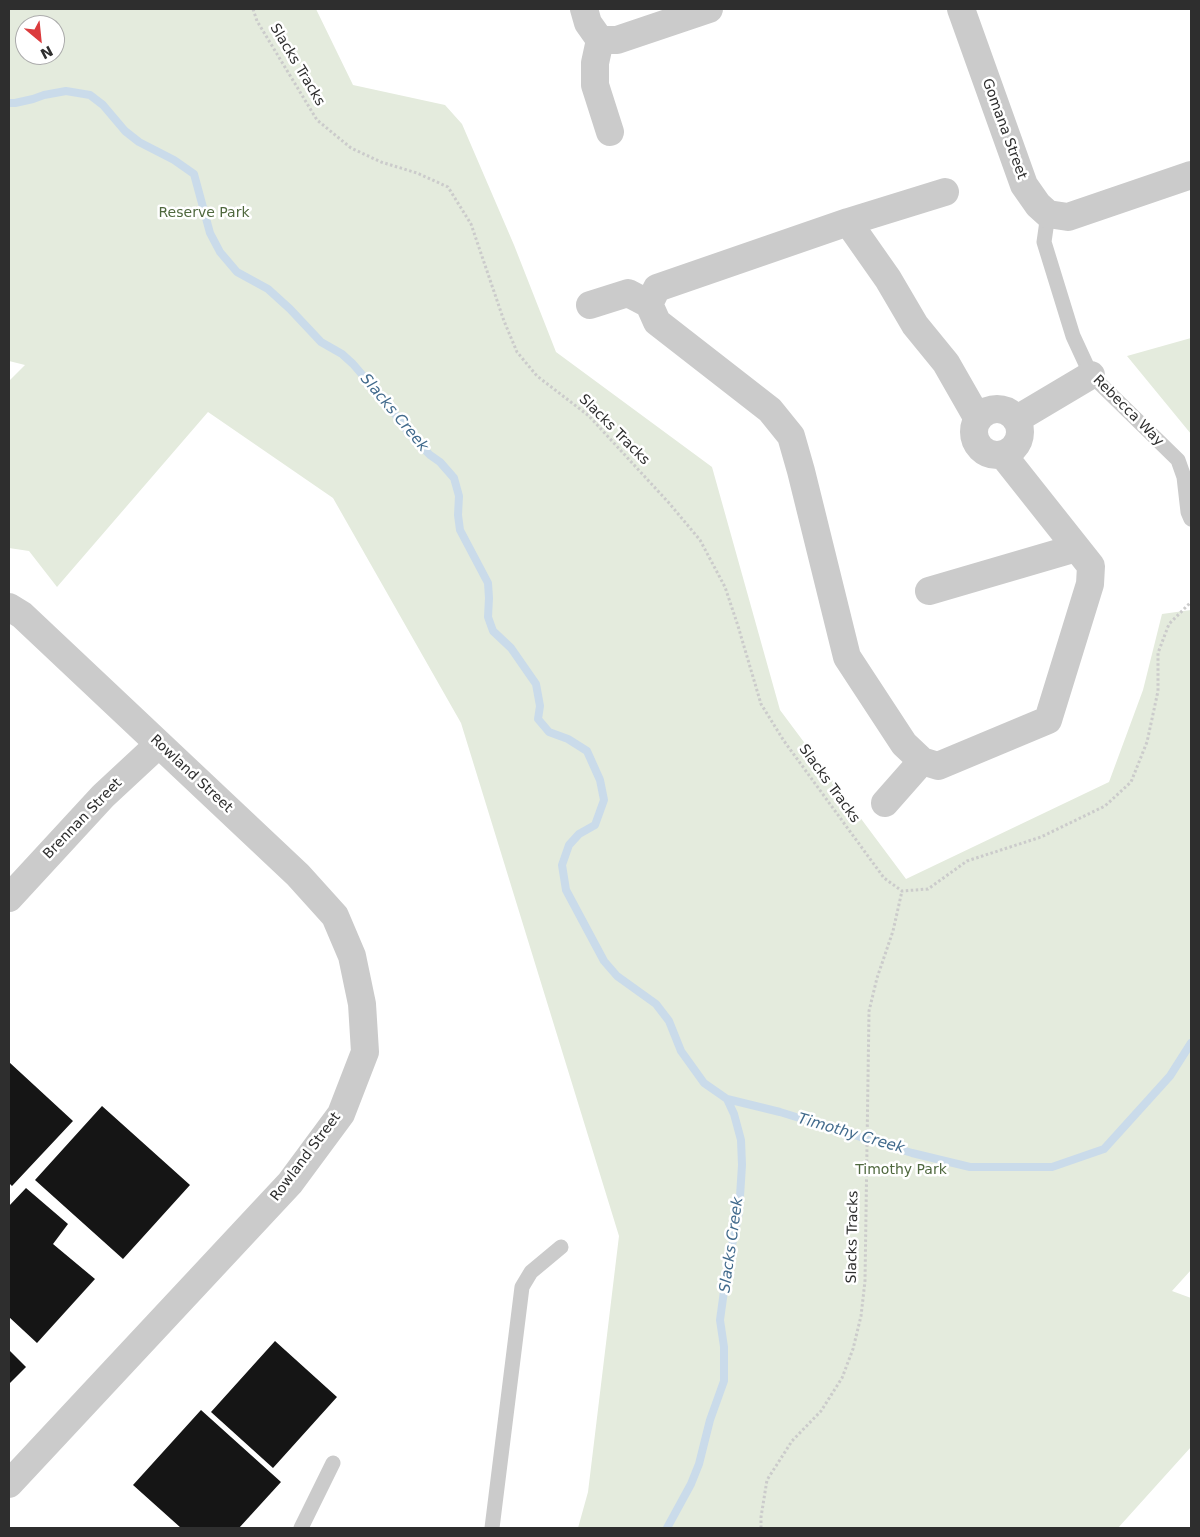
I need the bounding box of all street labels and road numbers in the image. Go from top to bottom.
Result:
street label: Slacks Tracks [266,21,328,109]
street label: Gomana Street [978,76,1030,182]
street label: Rebecca Way [1089,372,1167,450]
street label: Slacks Tracks [575,391,653,469]
street label: Rowland Street [146,732,236,816]
street label: Slacks Tracks [795,742,863,826]
street label: Brennan Street [40,775,126,863]
street label: Rowland Street [267,1109,345,1205]
street label: Slacks Tracks [844,1190,862,1284]

